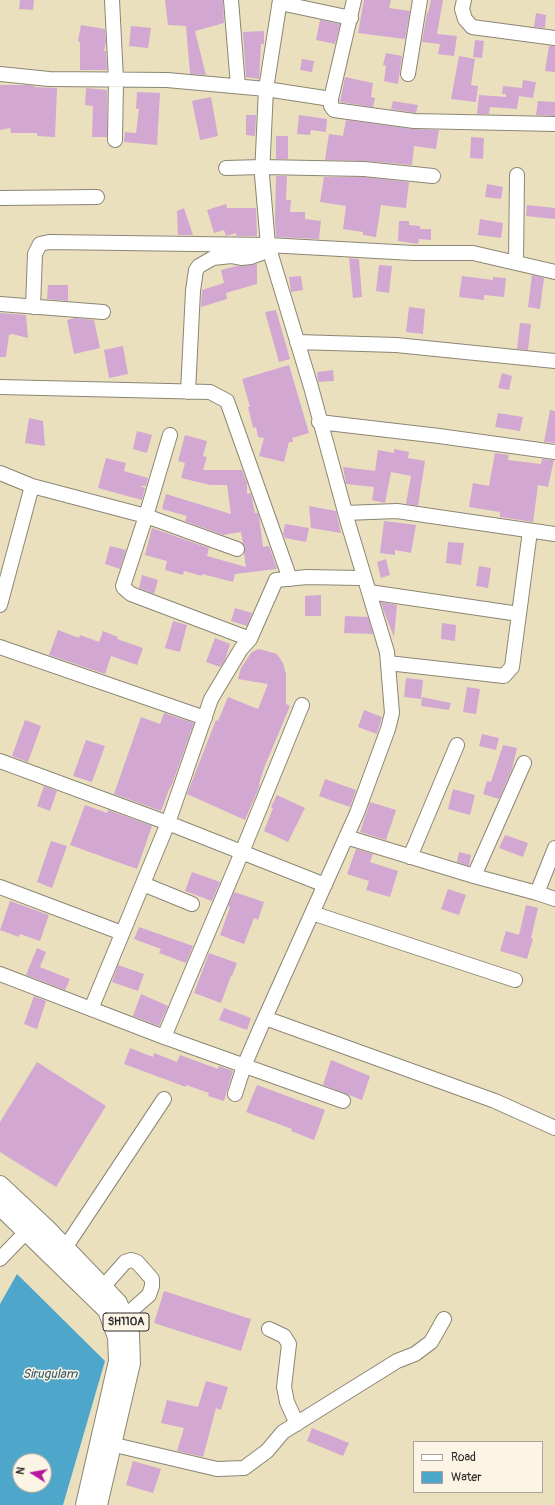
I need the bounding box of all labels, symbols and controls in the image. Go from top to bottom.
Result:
road number: SH110A [103,1313,149,1331]
water label: Sirugulam [23,1367,77,1383]
legend [413,1441,543,1493]
text: Road [451,1450,476,1465]
north arrow [12,1453,52,1493]
text: N [14,1466,28,1476]
text: Water [451,1470,482,1485]

